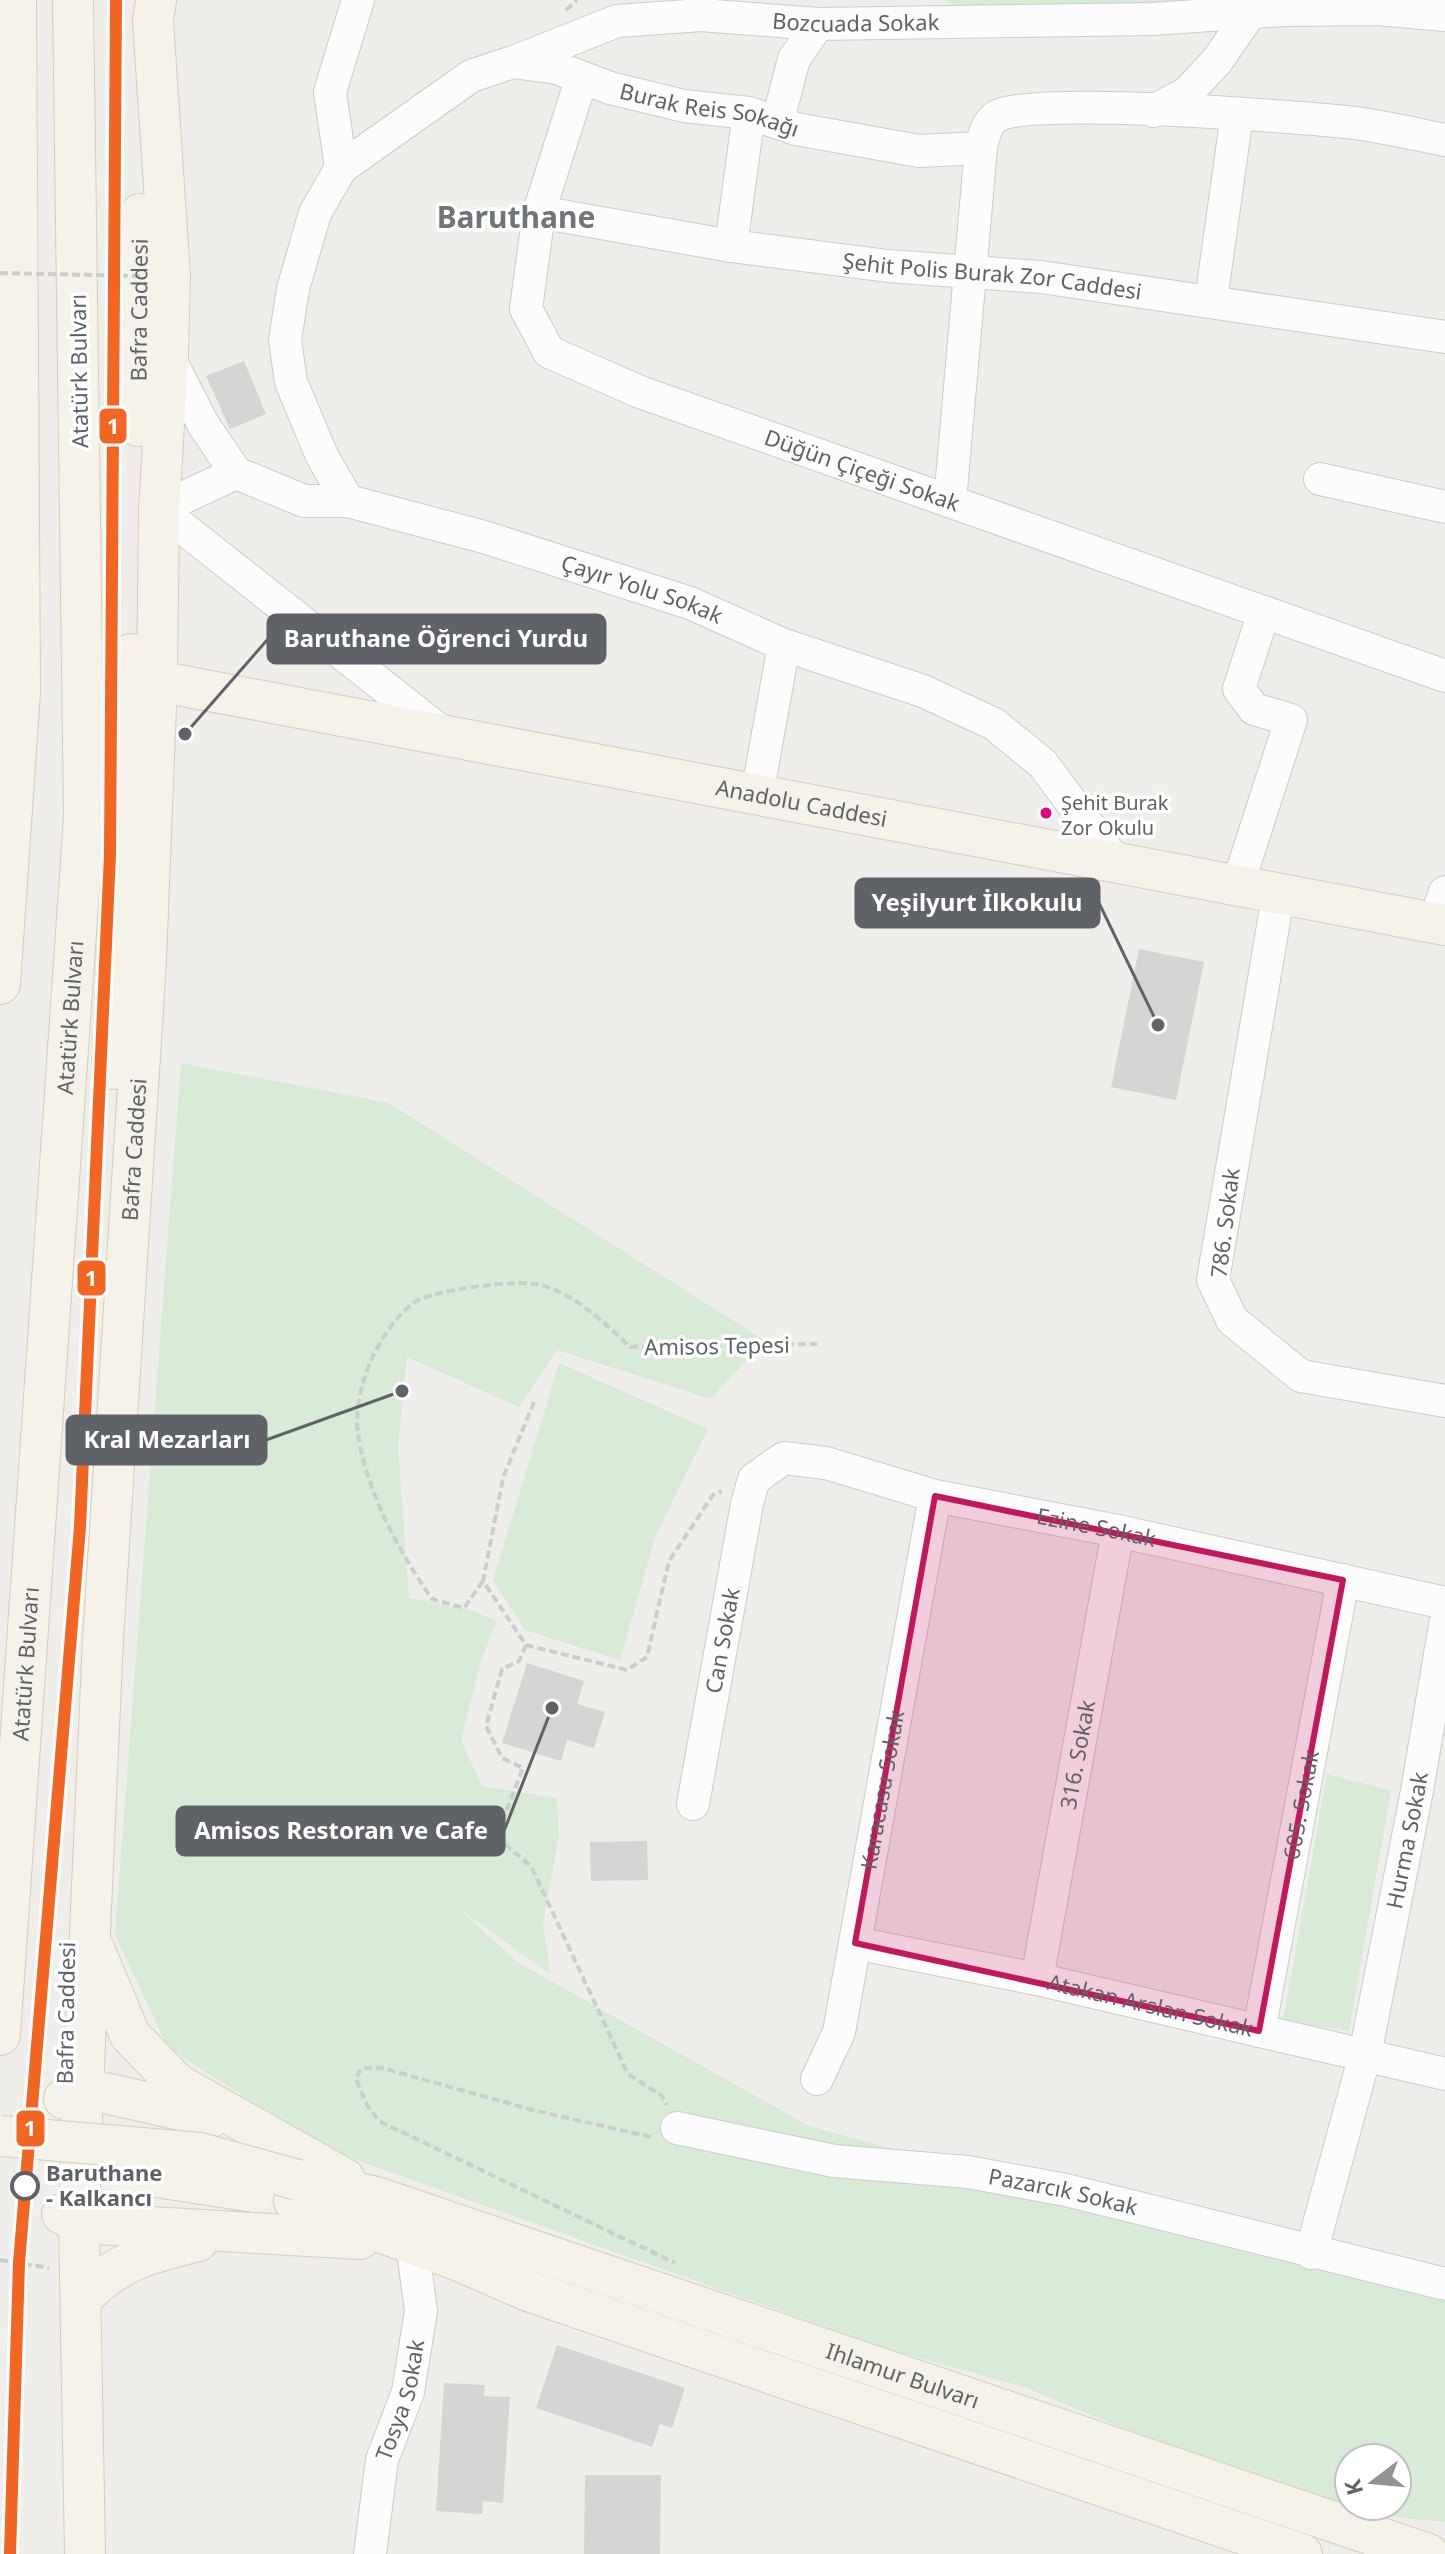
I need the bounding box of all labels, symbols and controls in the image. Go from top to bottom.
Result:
street label: Bozcuada Sokak [771,5,940,38]
street label: Burak Reis Sokağı [617,75,804,143]
district label: Baruthane [437,196,595,237]
street label: Bafra Caddesi [122,238,154,382]
street label: Şehit Polis Burak Zor Caddesi [841,244,1144,306]
street label: Atatürk Bulvarı [62,294,94,448]
line badge: 1 [98,407,128,445]
text: 1 [107,410,119,440]
street label: Düğün Çiçeği Sokak [761,421,964,518]
street label: Çayır Yolu Sokak [558,547,728,630]
callout: Baruthane Öğrenci Yurdu [268,615,605,663]
text: Baruthane Öğrenci Yurdu [284,621,588,654]
street label: Anadolu Caddesi [714,771,890,833]
place label: Şehit Burak Zor Okulu [1061,789,1169,841]
marker: Şehit Burak Zor Okulu [1038,805,1054,821]
callout: Yeşilyurt İlkokulu [856,879,1099,927]
text: Yeşilyurt İlkokulu [872,885,1082,918]
street label: Atatürk Bulvarı [49,939,89,1095]
street label: Bafra Caddesi [114,1077,153,1222]
street label: 786. Sokak [1202,1166,1246,1280]
line badge: 1 [76,1259,107,1297]
text: 1 [85,1262,97,1292]
street label: Amisos Tepesi [644,1329,790,1361]
callout: Kral Mezarları [67,1416,266,1464]
text: Kral Mezarları [83,1422,251,1455]
street label: Ezine Sokak [1034,1500,1160,1553]
street label: Can Sokak [697,1585,746,1696]
street label: Atatürk Bulvarı [4,1586,45,1742]
street label: 316. Sokak [1052,1697,1101,1812]
street label: Karacasu Sokak [852,1707,910,1871]
street label: 605. Sokak [1275,1747,1325,1862]
street label: Hurma Sokak [1378,1769,1434,1911]
callout: Amisos Restoran ve Cafe [177,1807,504,1855]
text: Amisos Restoran ve Cafe [194,1813,488,1846]
street label: Bafra Caddesi [49,1941,81,2085]
street label: Atakan Arslan Sokak [1045,1966,1257,2043]
line badge: 1 [15,2109,46,2148]
text: 1 [24,2112,36,2142]
place label: Baruthane - Kalkancı [46,2157,162,2212]
street label: Pazarcık Sokak [986,2160,1141,2221]
marker: Baruthane - Kalkancı [11,2172,39,2200]
street label: Ihlamur Bulvarı [822,2335,984,2415]
street label: Tosya Sokak [367,2337,430,2464]
north arrow [1333,2442,1413,2522]
text: K [1336,2476,1369,2499]

